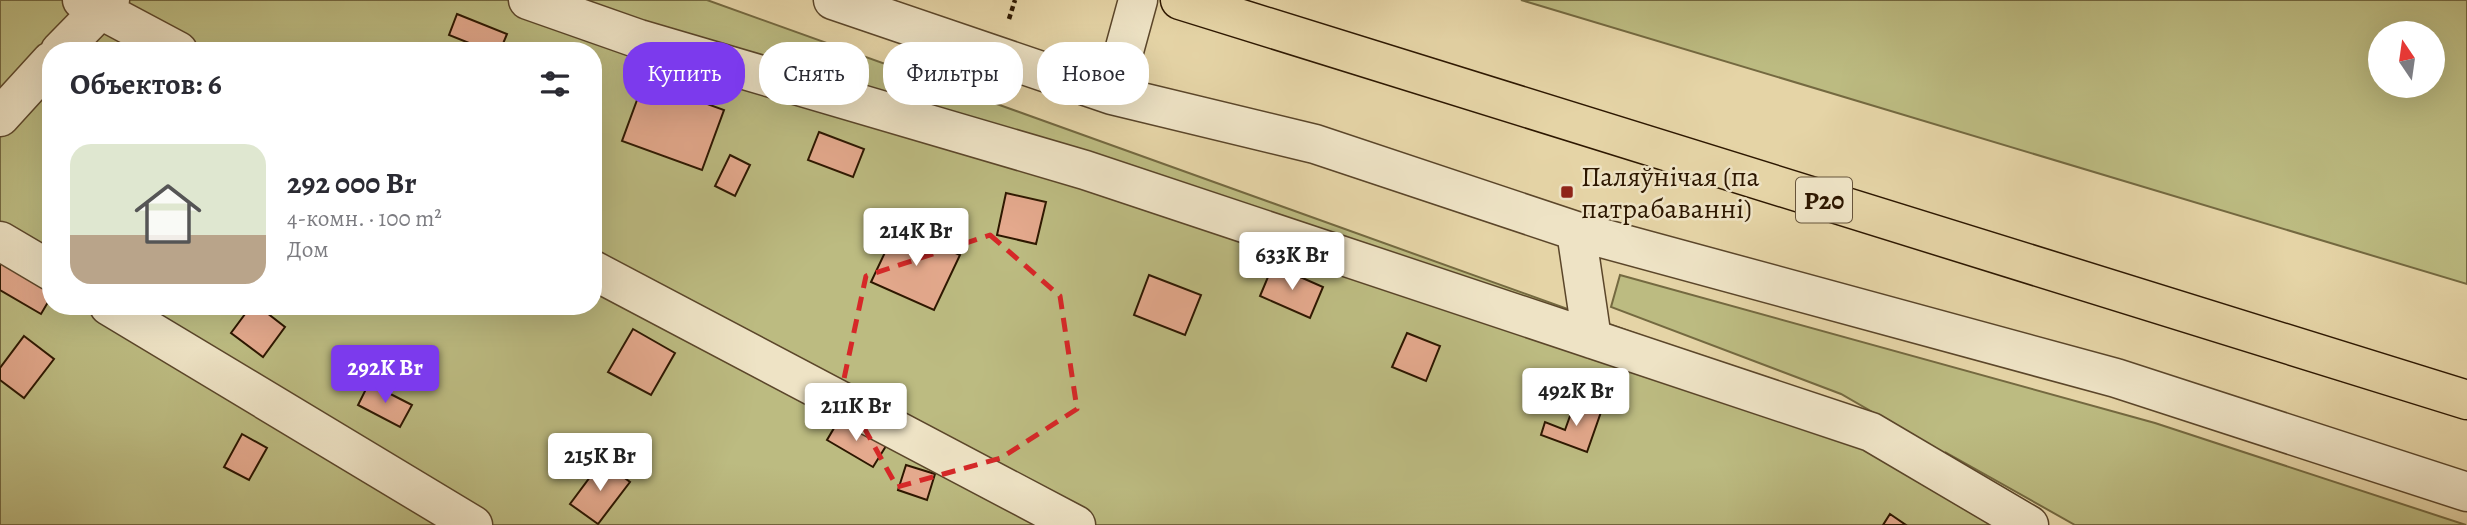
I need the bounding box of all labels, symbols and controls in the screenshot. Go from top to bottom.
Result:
north arrow [2368,21,2445,98]
map controls [2368,21,2445,98]
chip: Купить [623,42,745,105]
chip: Снять [759,42,869,105]
chip: Фильтры [883,42,1023,105]
chip: Новое [1037,42,1149,105]
text: Объектов: 6 [70,64,222,104]
icon: filters [536,65,574,103]
place label: Паляўнічая (па патрабаванні) [1581,158,1760,228]
text: 292 000 Br [287,163,417,203]
icon: home [126,172,210,256]
road number: Р20 [1796,178,1852,223]
marker: Паляўнічая (па патрабаванні) [1559,184,1575,200]
text: 4-комн. · 100 m² [287,203,442,234]
pin: 214K Br [851,208,981,268]
text: 214K Br [879,215,953,246]
pin: 633K Br [1227,232,1357,292]
text: Дом [287,234,329,265]
text: 633K Br [1255,239,1329,270]
pin: 292K Br [320,346,450,405]
text: 292K Br [347,352,423,383]
pin: 492K Br [1511,368,1641,428]
text: 492K Br [1538,375,1614,406]
pin: 211K Br [791,384,921,443]
text: 211K Br [821,390,891,421]
pin: 215K Br [535,434,665,493]
text: 215K Br [564,440,636,471]

